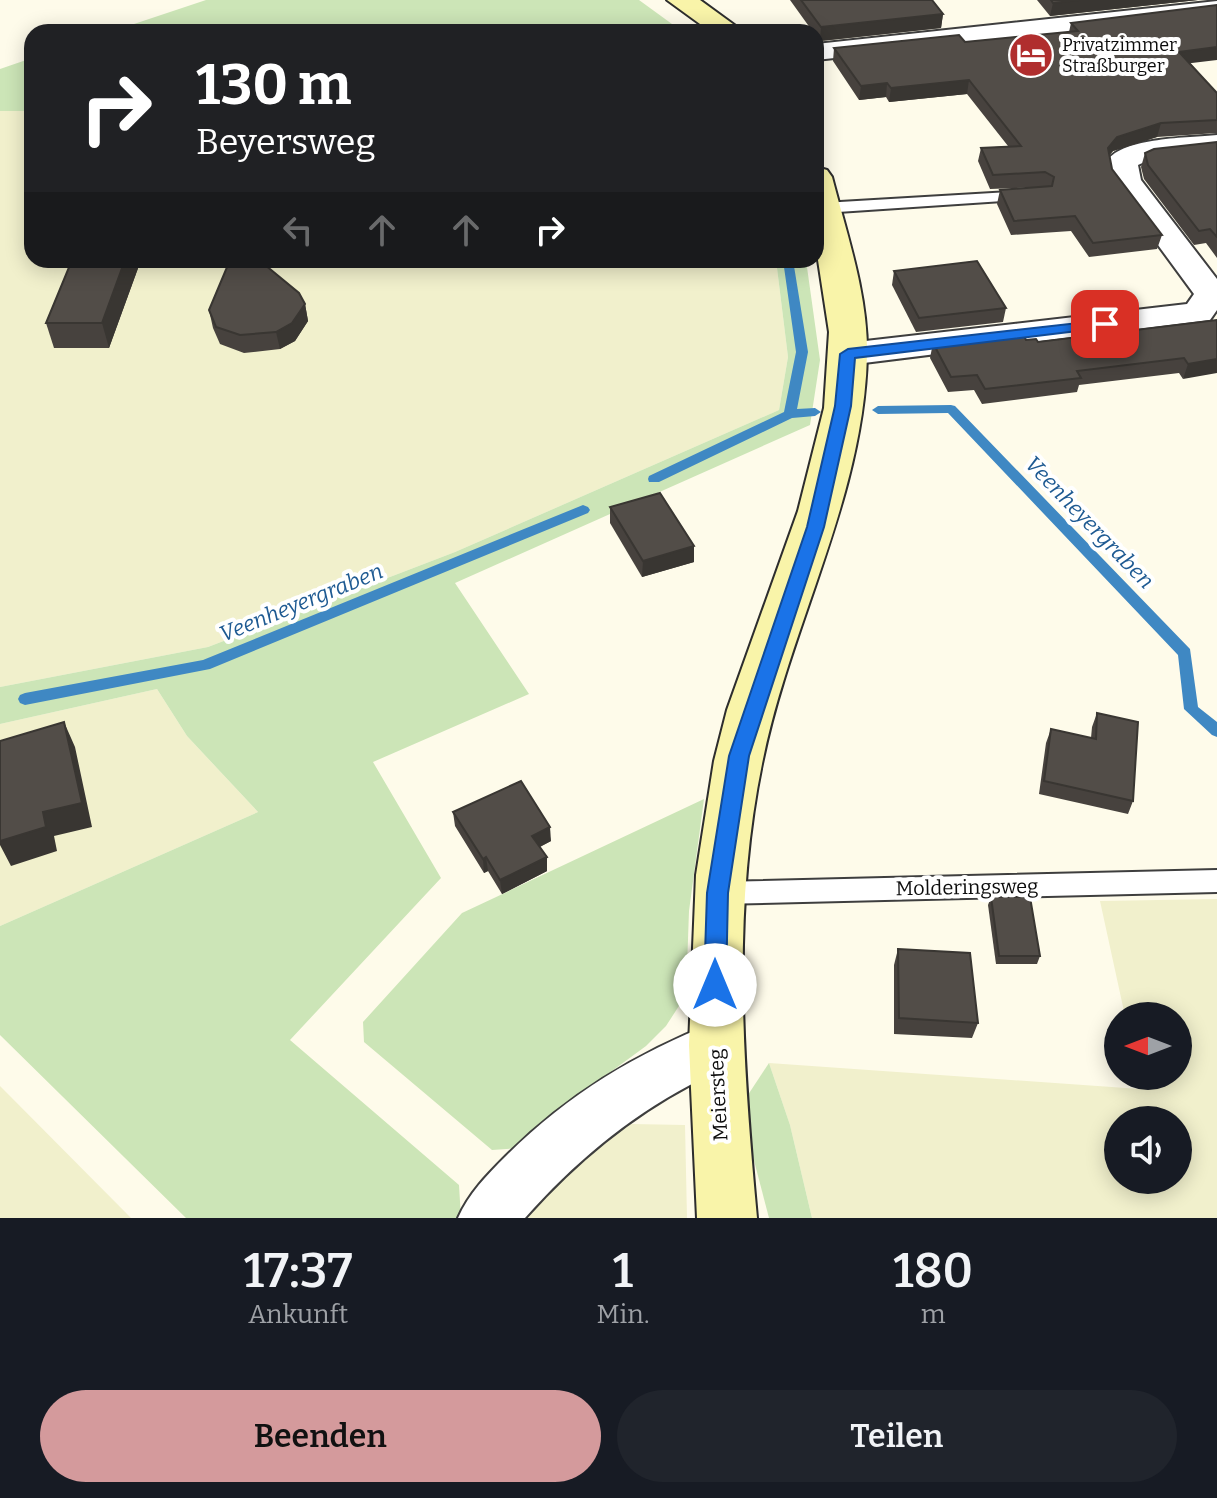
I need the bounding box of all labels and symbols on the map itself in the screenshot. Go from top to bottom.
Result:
hotel icon: Privatzimmer Straßburger [1007,31,1055,79]
place label: Privatzimmer Straßburger [1062,34,1177,77]
pin [1071,290,1139,358]
water label: Veenheyergraben [1019,450,1160,594]
water label: Veenheyergraben [215,557,387,648]
street label: Molderingsweg [895,874,1039,900]
position arrow [673,943,757,1027]
north arrow [1104,1002,1192,1090]
street label: Meiersteg [704,1048,732,1142]

